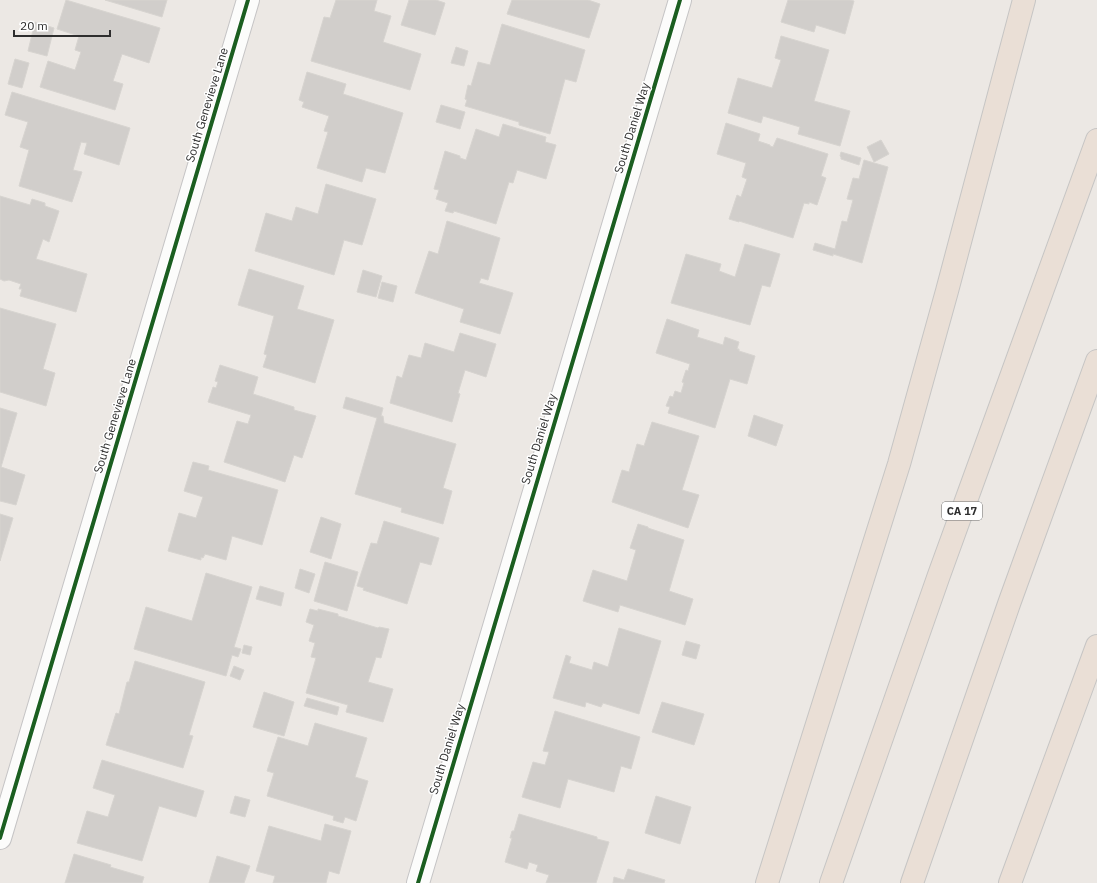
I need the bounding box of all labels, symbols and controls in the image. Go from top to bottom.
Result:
scale bar [14,12,110,38]
text: 20 m [20,18,48,33]
street label: South Genevieve Lane [182,45,231,164]
street label: South Daniel Way [611,81,652,175]
street label: South Genevieve Lane [90,356,139,475]
street label: South Daniel Way [518,392,559,486]
road number: CA 17 [942,502,982,520]
street label: South Daniel Way [426,702,467,796]

